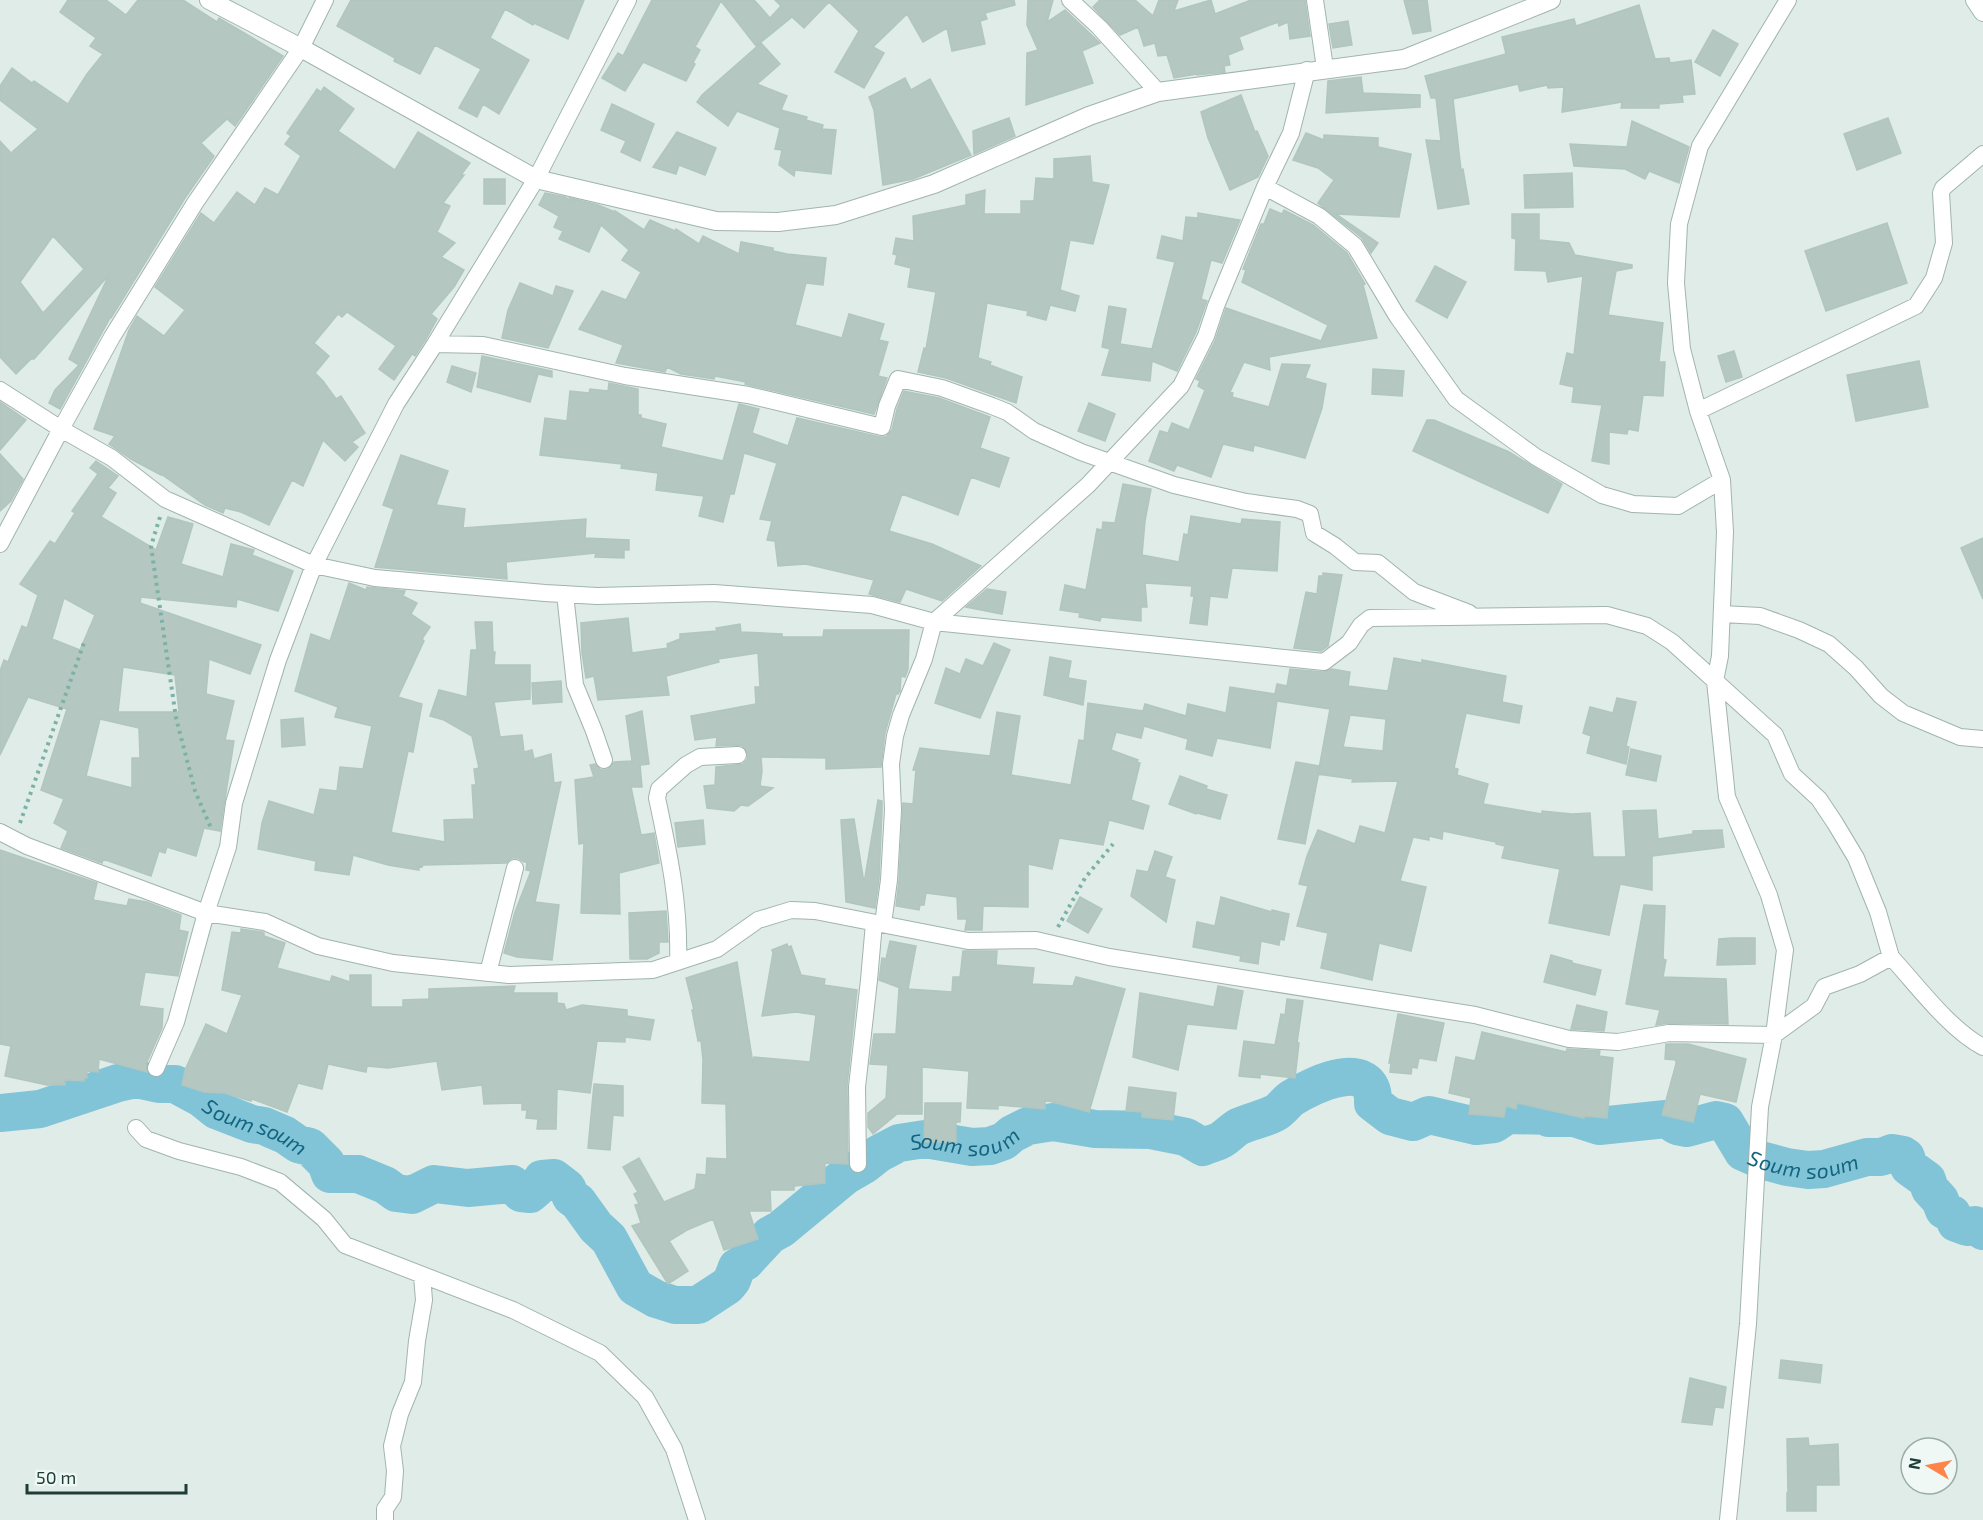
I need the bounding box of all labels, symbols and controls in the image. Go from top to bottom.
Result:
water label: Soum soum [198,1092,313,1159]
water label: Soum soum [908,1121,1024,1160]
water label: Soum soum [1745,1144,1861,1183]
north arrow [1899,1436,1959,1496]
text: N [1903,1456,1924,1471]
scale bar [27,1457,186,1495]
text: 50 m [36,1466,76,1488]

